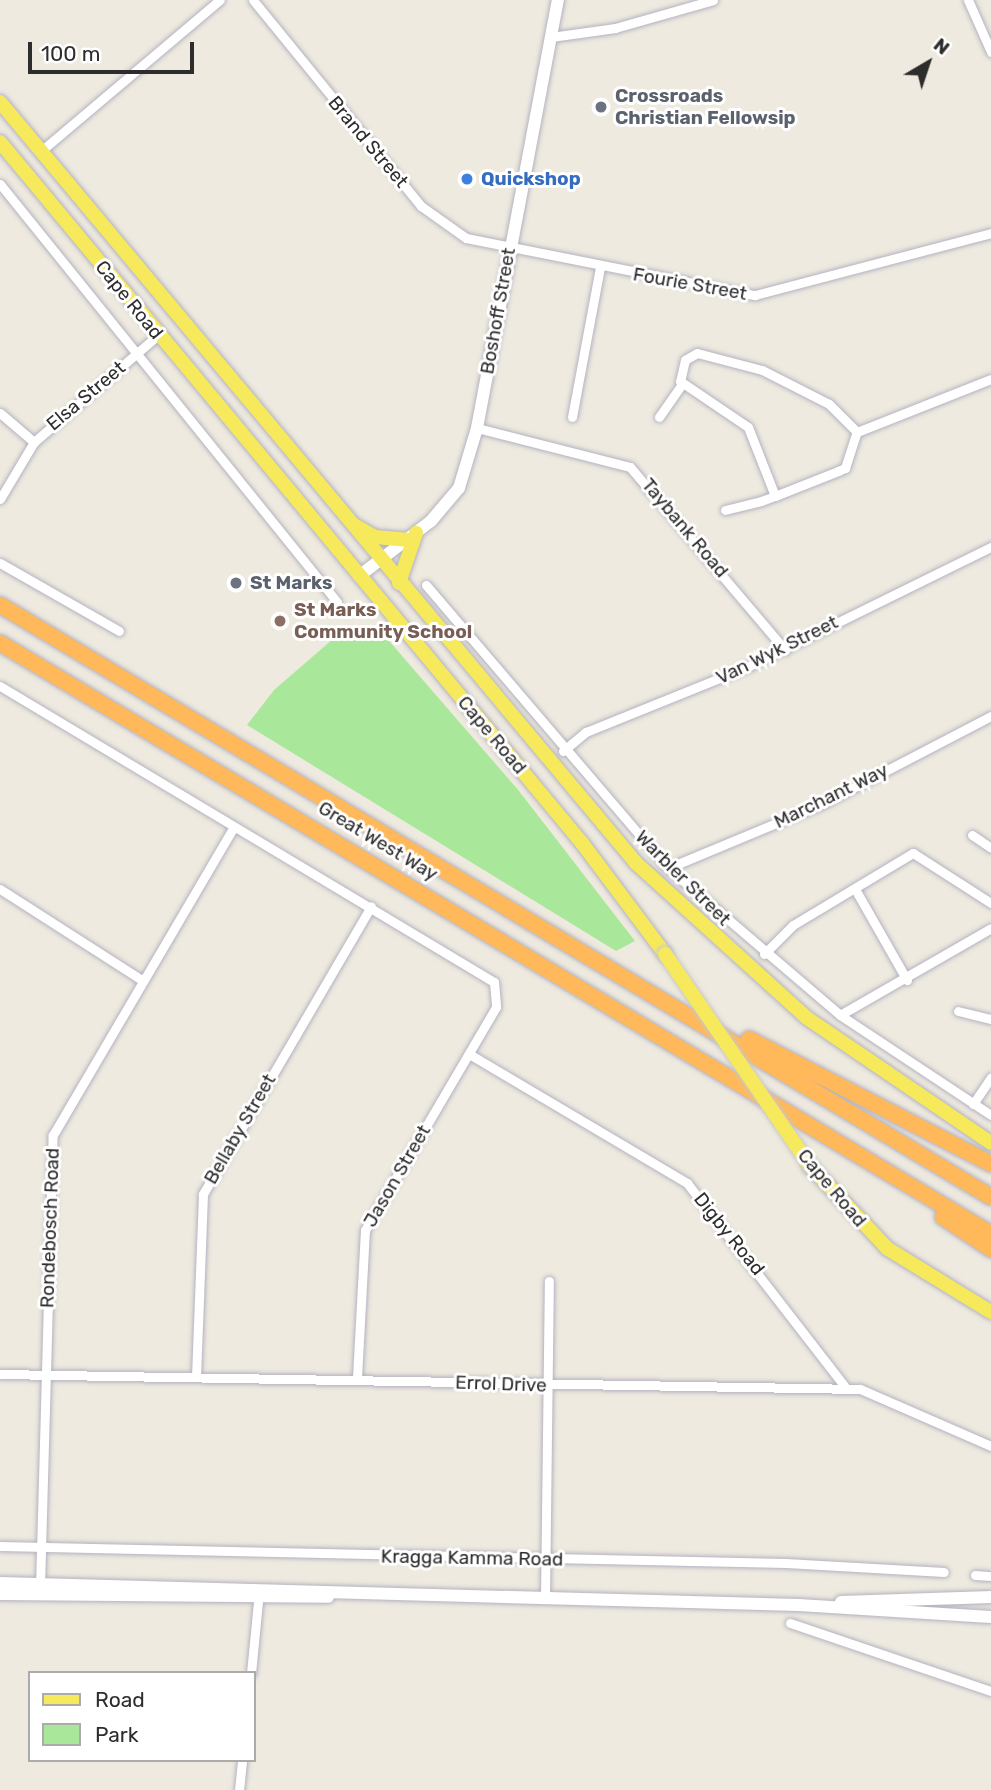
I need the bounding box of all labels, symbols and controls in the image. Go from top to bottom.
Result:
scale bar [32,28,198,72]
north arrow [893,28,963,98]
text: N [929,33,954,60]
text: 100 m [41,41,100,66]
place label: Crossroads Christian Fellowsip [615,85,796,129]
street label: Brand Street [323,92,413,192]
marker: Crossroads Christian Fellowsip [593,99,609,115]
place label: Quickshop [481,168,581,190]
marker: Quickshop [459,171,475,187]
street label: Boshoff Street [476,246,520,376]
street label: Cape Road [90,256,168,344]
street label: Fourie Street [631,263,749,305]
street label: Elsa Street [42,356,130,436]
street label: Taybank Road [637,474,733,582]
place label: St Marks [250,572,333,594]
marker: St Marks [228,575,244,591]
place label: St Marks Community School [294,599,473,643]
street label: Van Wyk Street [712,611,842,689]
marker: St Marks Community School [272,613,288,629]
street label: Cape Road [453,691,531,779]
street label: Marchant Way [770,759,892,833]
street label: Great West Way [314,796,442,886]
street label: Warbler Street [630,825,736,931]
street label: Bellaby Street [199,1070,281,1188]
street label: Jason Street [359,1121,435,1231]
street label: Cape Road [793,1144,871,1232]
street label: Rondebosch Road [36,1147,64,1309]
street label: Digby Road [689,1188,769,1280]
street label: Errol Drive [455,1371,547,1397]
street label: Kragga Kamma Road [381,1545,563,1571]
legend [28,1671,256,1762]
text: Road [95,1687,145,1712]
text: Park [95,1722,139,1747]

